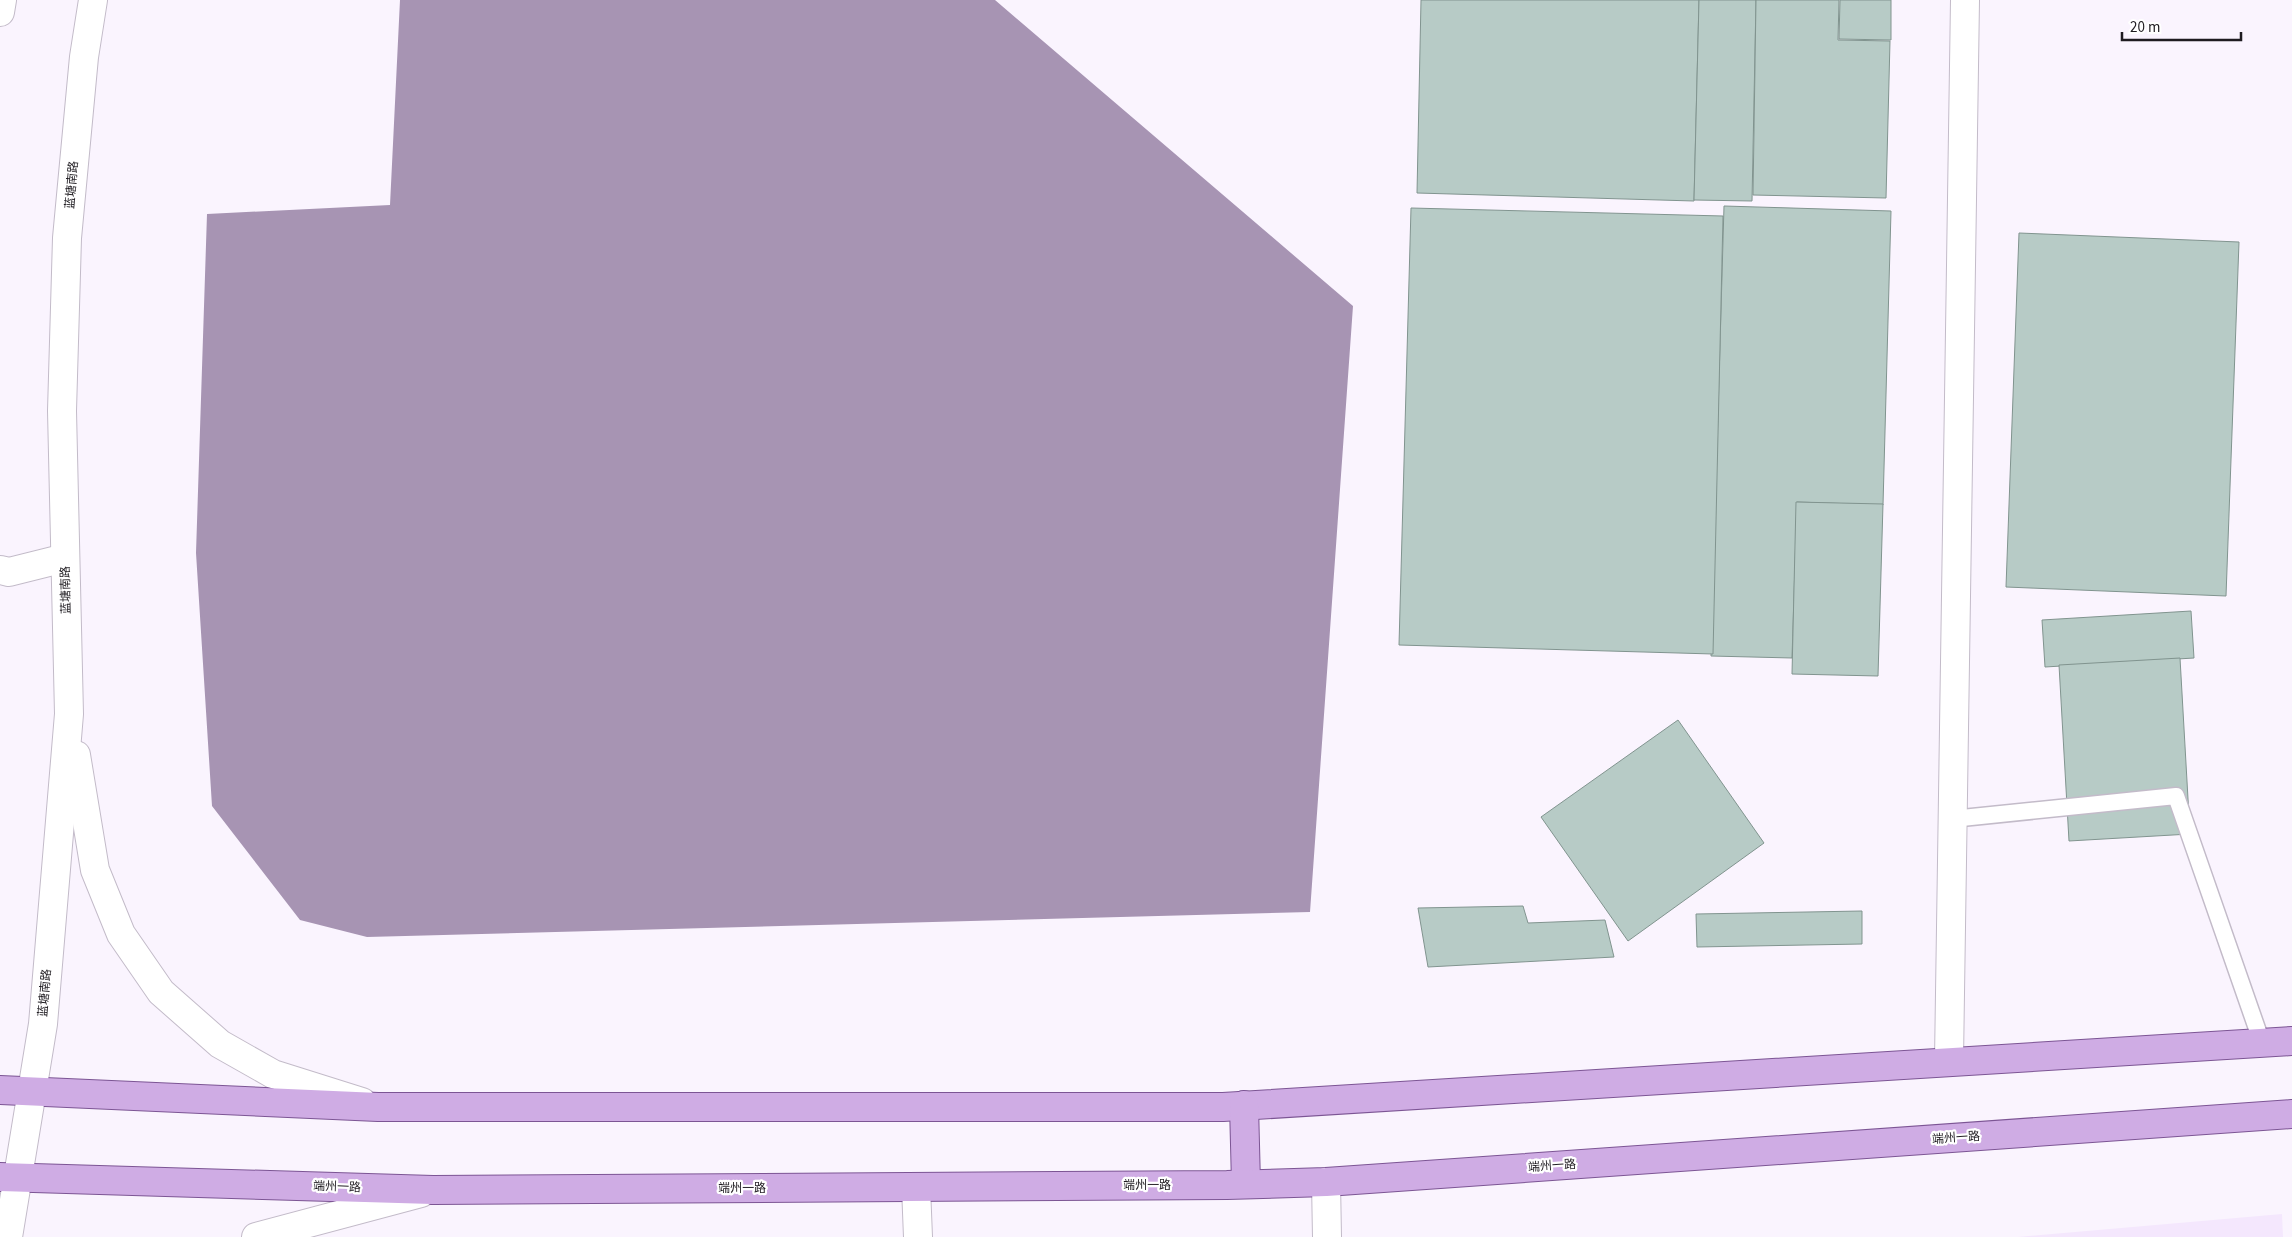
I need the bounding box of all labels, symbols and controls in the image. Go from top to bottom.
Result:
scale bar [2122,10,2241,42]
text: 20 m [2130,17,2160,38]
street label: 蓝塘南路 [61,160,83,210]
street label: 蓝塘南路 [57,566,75,614]
street label: 蓝塘南路 [34,968,56,1018]
street label: 端州一路 [1931,1128,1981,1148]
street label: 端州一路 [1527,1156,1577,1176]
street label: 端州一路 [1123,1177,1171,1194]
street label: 端州一路 [313,1178,361,1196]
street label: 端州一路 [718,1180,766,1197]

